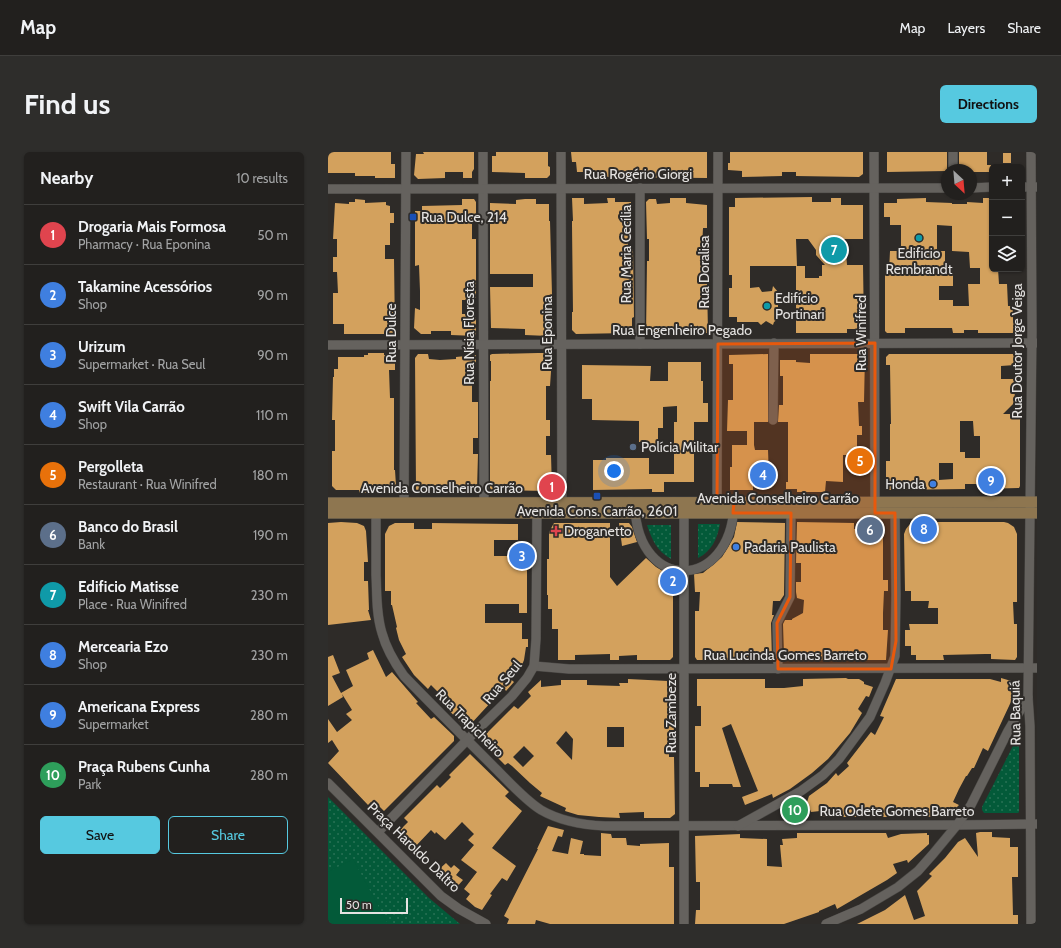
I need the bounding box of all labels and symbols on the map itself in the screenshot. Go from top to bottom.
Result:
north arrow [941,164,977,200]
street label: Rua Rogério Giorgi [584,165,692,183]
street label: Rua Maria Cecília [617,204,635,303]
place label: Rua Dulce, 214 [421,208,507,226]
marker: Rua Dulce, 214 [408,212,418,222]
marker: Edificio Rembrandt [914,233,924,243]
street label: Rua Doralisa [695,235,713,309]
pin: 7 [821,235,847,265]
place label: Edificio Rembrandt [886,244,953,278]
street label: Rua Nísia Floresta [460,281,478,385]
street label: Rua Doutor Jorge Veiga [1008,283,1026,418]
place label: Edifício Portinari [775,289,825,323]
street label: Rua Winifred [852,295,870,371]
street label: Rua Eponina [538,296,556,370]
marker: Edifício Portinari [762,301,772,311]
street label: Rua Dulce [382,303,400,363]
street label: Rua Engenheiro Pegado [612,321,752,339]
place label: Polícia Militar [641,438,719,456]
marker: Polícia Militar [628,442,638,452]
pin: 5 [847,446,873,476]
pin: 4 [750,460,776,490]
your location [604,461,624,481]
pin: 9 [978,466,1004,496]
pin: 1 [539,472,565,502]
place label: Honda [885,475,925,493]
street label: Avenida Conselheiro Carrão [361,479,523,497]
marker: Honda [928,479,938,489]
street label: Avenida Conselheiro Carrão [697,489,859,507]
marker: Avenida Cons. Carrão, 2601 [592,491,602,501]
place label: Avenida Cons. Carrão, 2601 [517,502,677,520]
pin: 8 [911,514,937,544]
pin: 6 [857,515,883,545]
place label: Droganetto [564,522,632,540]
marker: Droganetto [551,526,561,536]
place label: Padaria Paulista [744,538,836,556]
pin: 3 [509,541,535,571]
marker: Padaria Paulista [731,542,741,552]
pin: 2 [660,566,686,596]
street label: Rua Lucinda Gomes Barreto [703,646,867,664]
street label: Rua Seul [479,656,526,707]
street label: Rua Zambeze [662,673,680,753]
street label: Rua Baquiá [1005,680,1025,746]
street label: Rua Trapicheiro [432,685,508,761]
pin: 10 [782,795,808,825]
street label: Praça Haroldo Daltro [364,798,464,896]
street label: Rua Odete Gomes Barreto [820,802,975,820]
scale bar [340,896,408,915]

